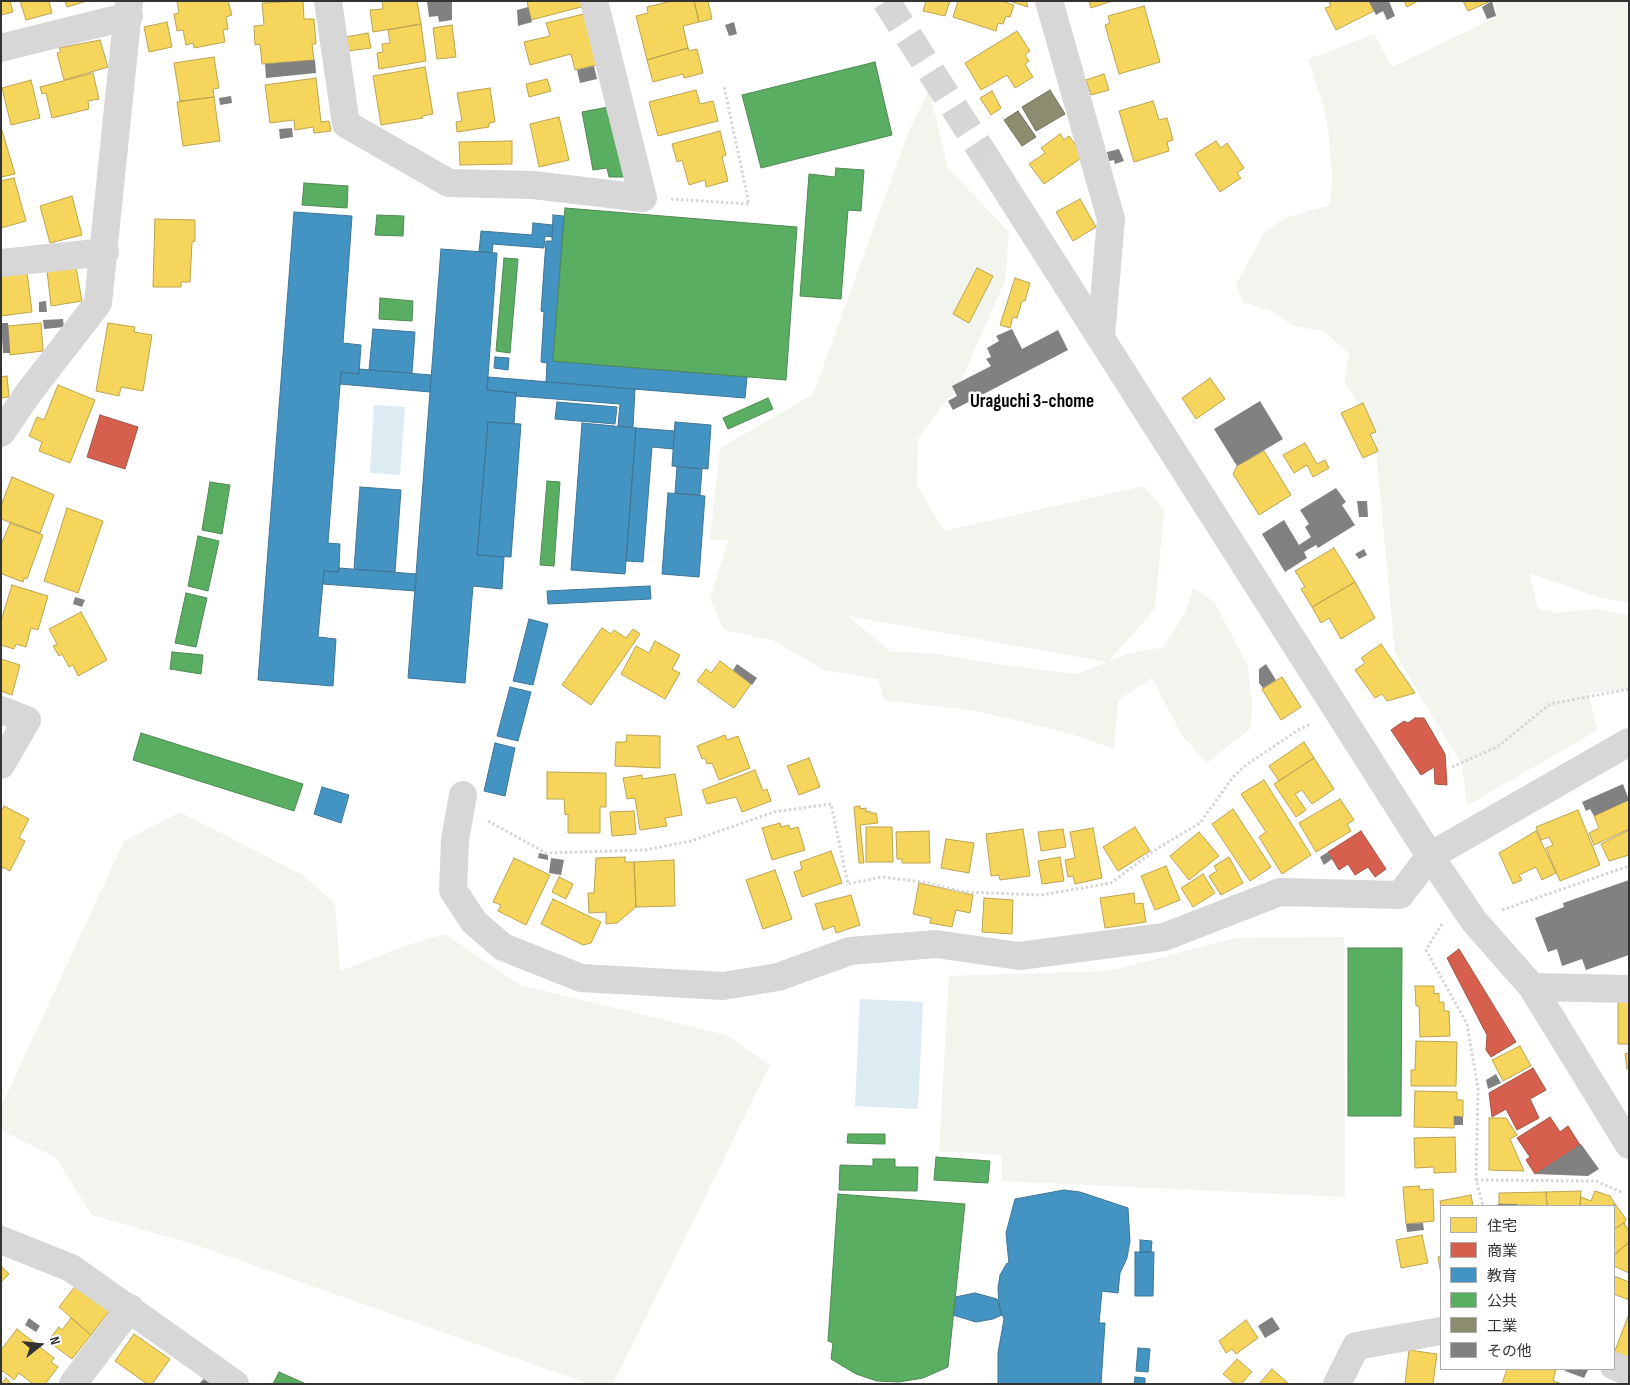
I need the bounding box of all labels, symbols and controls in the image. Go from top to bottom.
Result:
district label: Uraguchi 3-chome [970,391,1094,413]
legend [1440,1205,1615,1370]
text: 住宅 [1487,1217,1517,1236]
text: 商業 [1487,1242,1517,1261]
text: 教育 [1487,1267,1517,1286]
text: 公共 [1487,1292,1517,1311]
text: 工業 [1487,1317,1517,1336]
north arrow [15,1320,65,1370]
text: N [46,1335,64,1347]
text: その他 [1487,1342,1532,1361]

